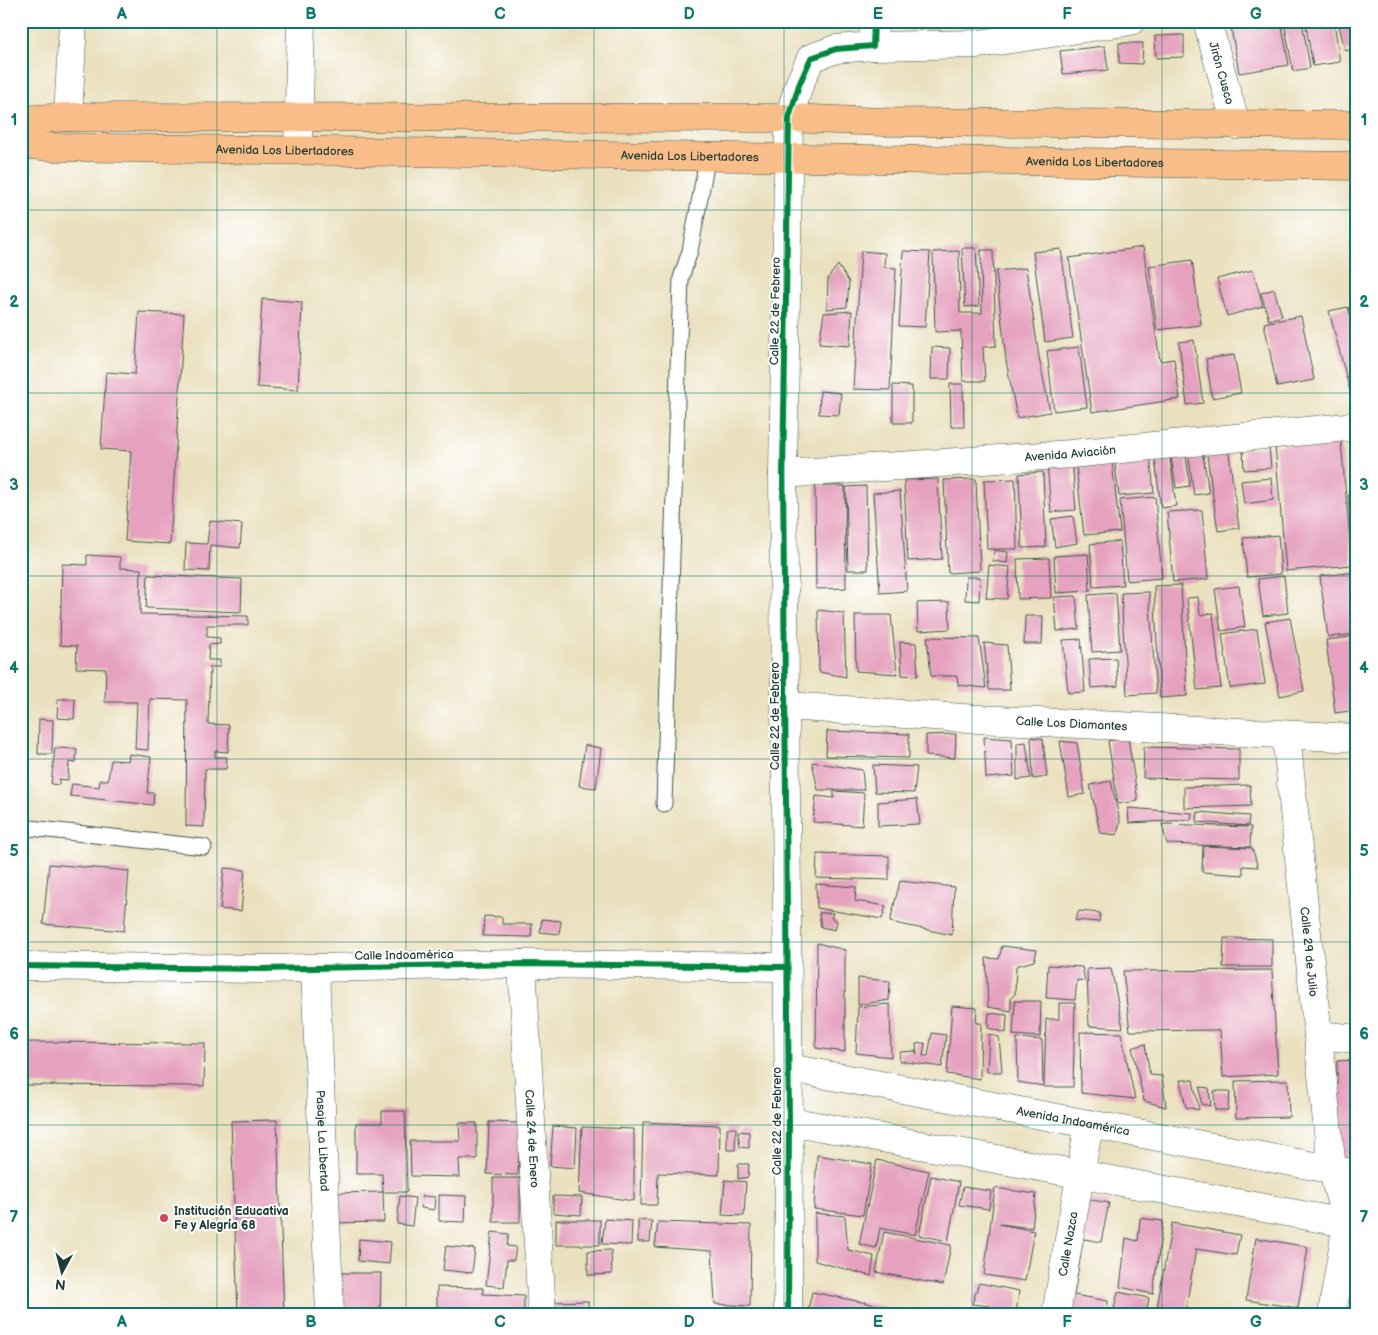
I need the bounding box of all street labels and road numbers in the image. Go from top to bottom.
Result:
street label: Jirón Cusco [1205,40,1237,106]
street label: Avenida Los Libertadores [216,142,354,159]
street label: Avenida Los Libertadores [621,148,759,165]
street label: Avenida Los Libertadores [1026,154,1164,171]
street label: Calle 22 de Febrero [767,257,784,365]
street label: Avenida Aviación [1024,443,1117,465]
street label: Calle 22 de Febrero [768,662,783,770]
street label: Calle Los Diamantes [1015,714,1128,734]
street label: Calle 29 de Julio [1296,906,1321,998]
street label: Calle Indoamérica [354,947,454,964]
street label: Calle 22 de Febrero [770,1067,785,1175]
street label: Calle 24 de Enero [521,1089,542,1189]
street label: Pasaje La Libertad [312,1090,332,1192]
street label: Avenida Indoamérica [1015,1104,1131,1139]
street label: Calle Nazca [1056,1210,1082,1278]

